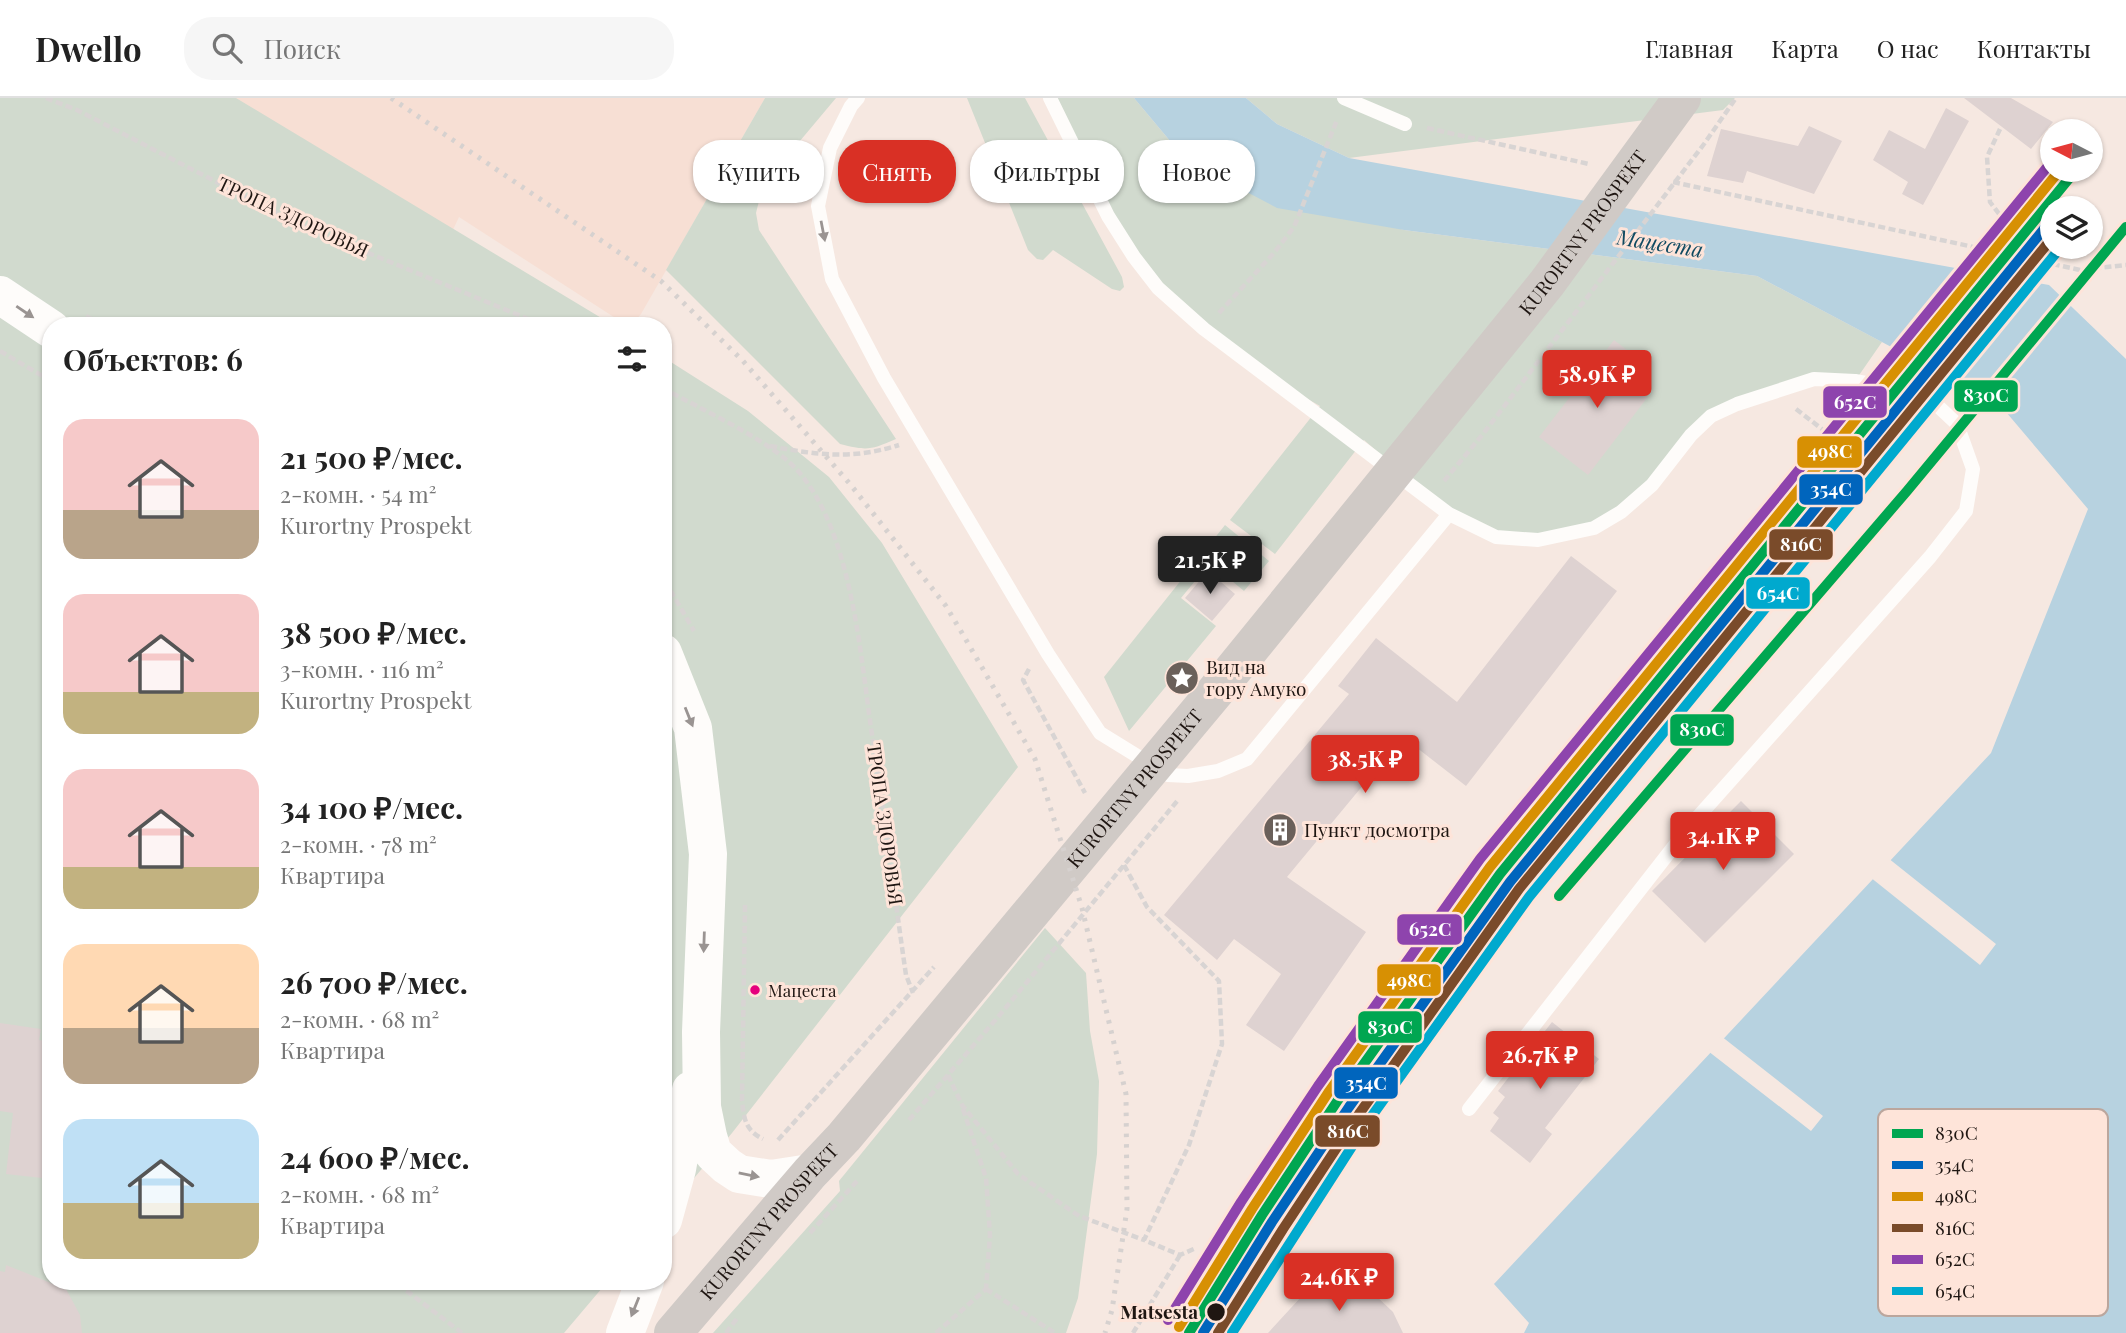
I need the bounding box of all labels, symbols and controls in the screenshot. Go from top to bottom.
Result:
search box [184,17,674,80]
text: Dwello [35,26,142,70]
icon: search [208,29,246,67]
text: Поиск [264,31,341,66]
text: Главная [1645,32,1733,64]
text: Карта [1771,32,1839,64]
text: О нас [1877,32,1939,64]
text: Контакты [1977,32,2091,64]
north arrow [2040,119,2104,182]
map controls [2040,119,2103,259]
chip: Купить [693,140,824,203]
chip: Снять [838,140,956,203]
chip: Фильтры [970,140,1124,203]
chip: Новое [1138,140,1255,203]
street label: KURORTNY PROSPEKT [1512,144,1652,320]
street label: ТРОПА ЗДОРОВЬЯ [214,170,373,262]
button: layers [2040,196,2103,259]
one-way arrow [817,220,828,242]
water label: Мацеста [1614,221,1705,263]
one-way arrow [16,305,35,318]
text: Объектов: 6 [63,339,243,379]
icon: filters [613,340,651,378]
pin: 58.9K ₽ [1532,350,1662,410]
text: 58.9K ₽ [1558,357,1636,388]
line badge: 830С [1953,379,2019,413]
text: 830С [1963,381,2009,407]
line badge: 652С [1822,385,1888,419]
text: 652С [1834,388,1876,414]
line badge: 498С [1796,435,1863,469]
text: 21 500 ₽/мес. [280,437,463,477]
text: 498С [1808,437,1852,463]
icon: home [119,447,203,531]
line badge: 354С [1798,473,1864,506]
text: 354С [1810,475,1852,501]
text: 2-комн. · 54 m² [280,478,436,509]
text: Kurortny Prospekt [280,509,471,540]
line badge: 816С [1768,528,1834,561]
text: 816С [1780,530,1822,556]
pin: 21.5K ₽ [1145,536,1275,596]
text: 21.5K ₽ [1174,543,1246,574]
line badge: 654С [1745,576,1811,610]
text: 654С [1757,579,1799,605]
text: 38 500 ₽/мес. [280,612,467,652]
icon: home [119,622,203,706]
text: 3-комн. · 116 m² [280,653,444,684]
place label: Вид на гору Амуко [1206,653,1306,701]
place icon: Вид на гору Амуко [1163,659,1201,697]
text: Kurortny Prospekt [280,684,471,715]
street label: KURORTNY PROSPEKT [1060,703,1208,873]
one-way arrow [683,706,694,727]
line badge: 830С [1669,713,1735,747]
text: 830С [1679,715,1725,741]
pin: 38.5K ₽ [1300,736,1430,795]
street label: ТРОПА ЗДОРОВЬЯ [862,741,910,907]
text: 38.5K ₽ [1327,742,1403,773]
text: 34 100 ₽/мес. [280,787,463,827]
icon: home [119,797,203,881]
building icon: Пункт досмотра [1261,811,1299,849]
pin: 34.1K ₽ [1658,812,1788,872]
place label: Пункт досмотра [1304,816,1450,842]
text: 34.1K ₽ [1686,819,1760,850]
text: 2-комн. · 78 m² [280,828,437,859]
text: Квартира [280,859,385,890]
line badge: 652С [1396,913,1463,946]
text: 652С [1409,915,1451,941]
one-way arrow [699,932,710,954]
text: 26 700 ₽/мес. [280,962,468,1002]
line badge: 498С [1376,963,1442,997]
text: 498С [1387,966,1431,992]
icon: home [119,972,203,1056]
place label: Мацеста [768,979,837,1001]
marker: Мацеста [748,983,762,997]
text: 2-комн. · 68 m² [280,1003,439,1034]
line badge: 830С [1357,1010,1423,1044]
text: 830С [1367,1013,1413,1039]
pin: 26.7K ₽ [1475,1032,1605,1091]
text: Квартира [280,1034,385,1065]
text: 26.7K ₽ [1502,1038,1578,1069]
line badge: 354С [1333,1066,1399,1100]
text: 354С [1345,1069,1387,1095]
legend [1878,1109,2108,1316]
line badge: 816С [1314,1114,1381,1148]
text: 816С [1327,1117,1369,1143]
text: 830С [1935,1119,1978,1145]
text: 24 600 ₽/мес. [280,1137,470,1177]
street label: KURORTNY PROSPEKT [693,1137,844,1305]
icon: home [119,1147,203,1231]
text: 354С [1935,1151,1974,1177]
one-way arrow [738,1170,760,1181]
text: 2-комн. · 68 m² [280,1178,439,1209]
text: 498С [1935,1182,1977,1208]
text: Квартира [280,1209,385,1240]
text: 816С [1935,1214,1975,1240]
text: 652С [1935,1245,1975,1271]
pin: 24.6K ₽ [1274,1254,1404,1313]
text: 24.6K ₽ [1300,1260,1378,1291]
text: 654С [1935,1277,1975,1303]
one-way arrow [629,1297,640,1318]
place label: Matsesta [1120,1298,1198,1324]
marker: Matsesta [1205,1301,1227,1323]

